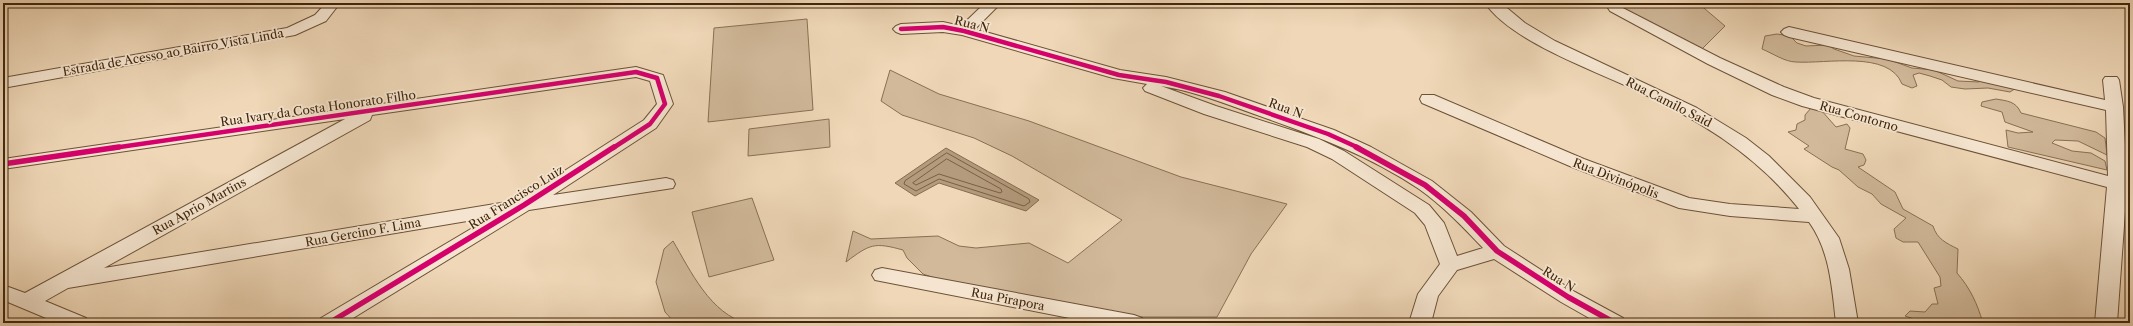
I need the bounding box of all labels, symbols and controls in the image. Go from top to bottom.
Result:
street label: Rua N [953,12,991,36]
street label: Estrada de Acesso ao Bairro Vista Linda [61,25,285,79]
street label: Rua Camilo Said [1623,74,1715,130]
street label: Rua Ivary da Costa Honorato Filho [219,87,417,129]
street label: Rua N [1267,95,1305,121]
street label: Rua Contorno [1818,98,1900,134]
street label: Rua Divinópolis [1571,155,1661,201]
street label: Rua Francisco Luiz [466,162,566,232]
street label: Rua Aprio Martins [150,174,248,238]
street label: Rua Gercino F. Lima [304,214,423,250]
street label: Rua N [1540,263,1578,295]
street label: Rua Pirapora [970,285,1047,314]

